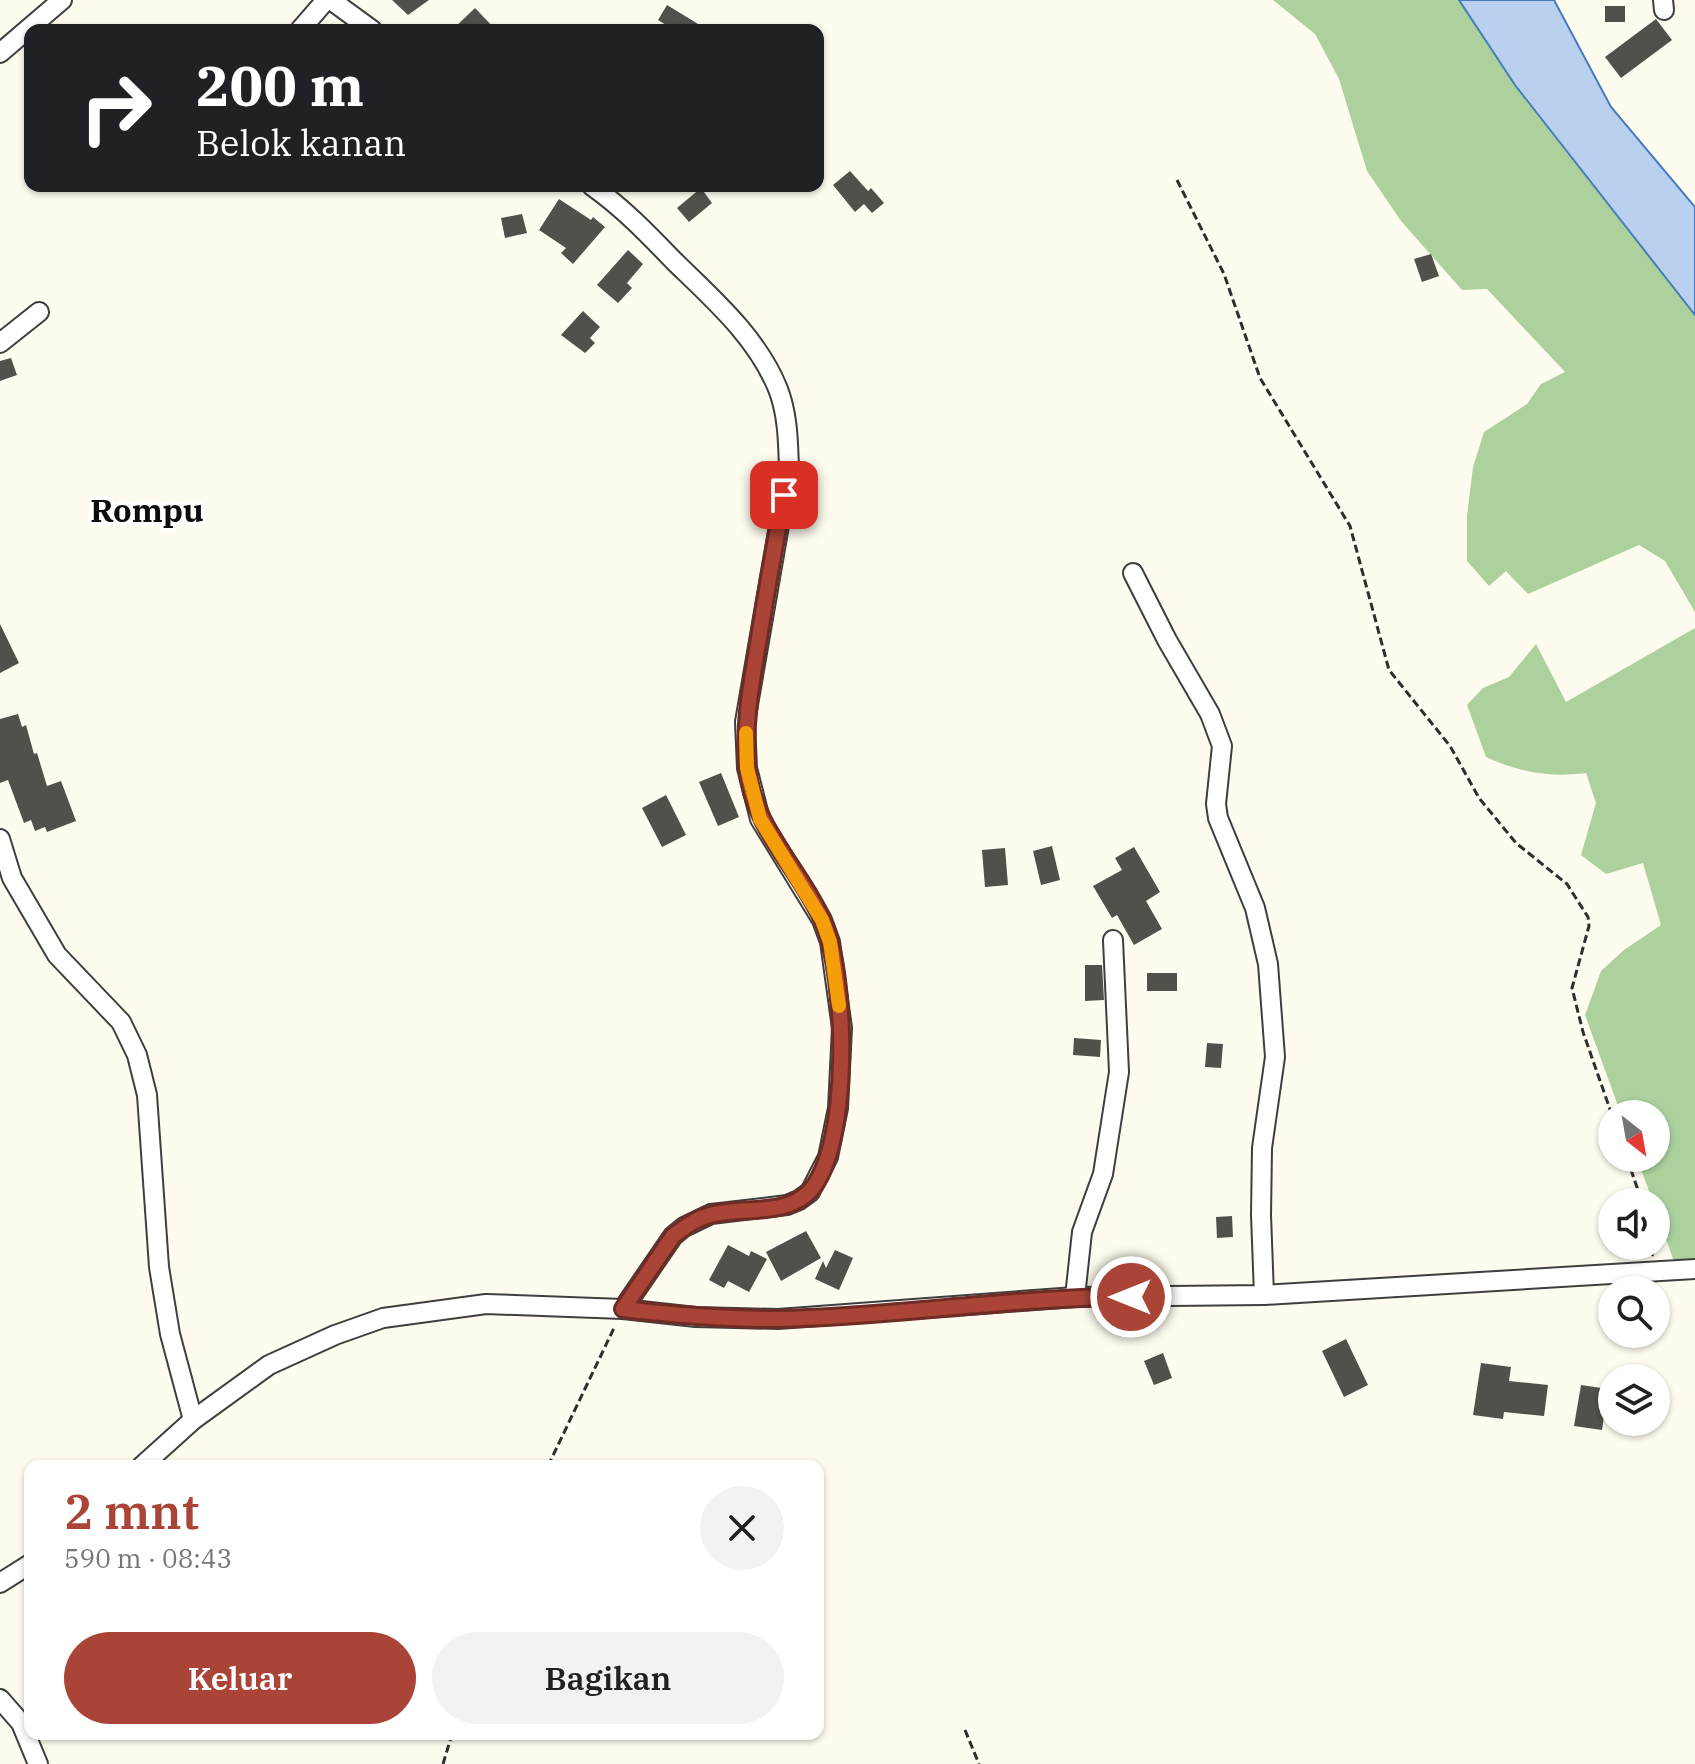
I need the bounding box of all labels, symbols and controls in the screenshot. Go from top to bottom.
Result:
text: 200 m [196,49,364,121]
icon: right [64,56,168,160]
text: Belok kanan [196,119,406,166]
pin [750,461,818,529]
icon: arrive [762,473,806,517]
district label: Rompu [90,489,204,531]
north arrow [1598,1100,1670,1172]
map controls [1598,1100,1670,1436]
button: sound [1598,1188,1670,1260]
position arrow [1089,1255,1173,1339]
button: search [1598,1276,1670,1348]
button: layers [1598,1364,1670,1436]
text: 2 mnt [64,1480,199,1542]
button: close [700,1486,784,1570]
text: 590 m · 08:43 [64,1541,232,1575]
button: Keluar [64,1632,416,1724]
button: Bagikan [432,1632,784,1724]

